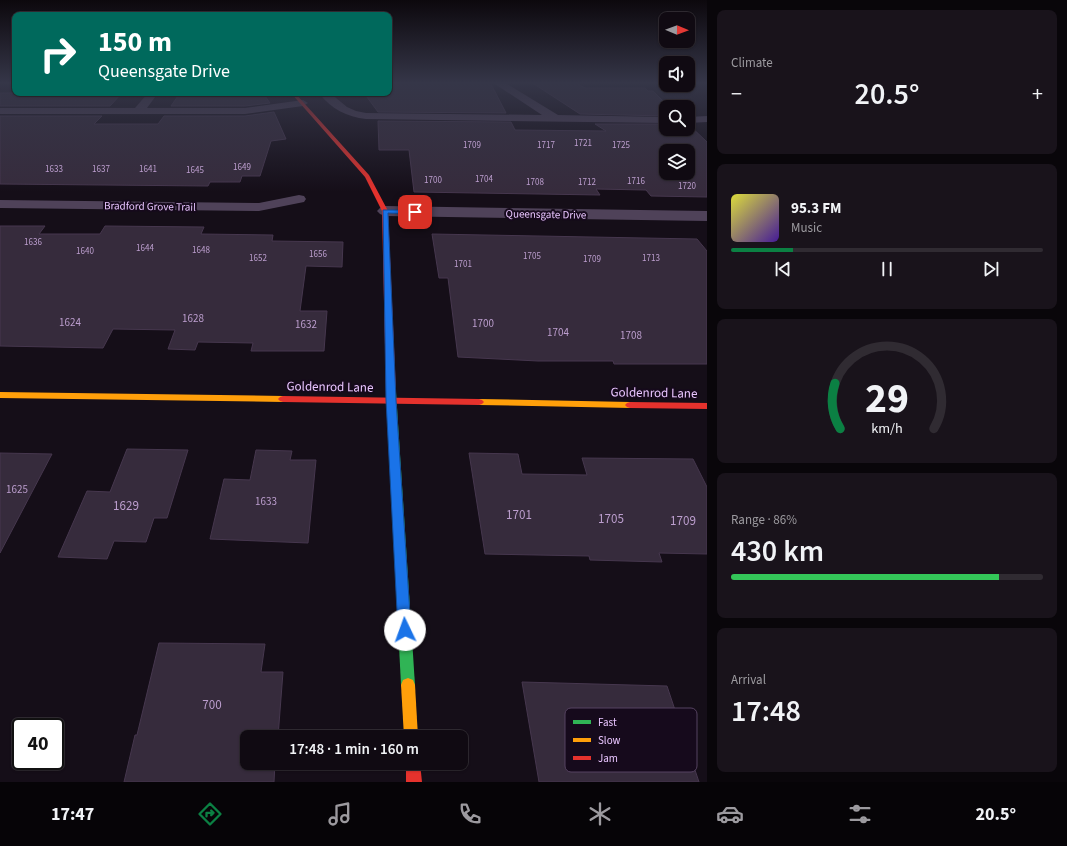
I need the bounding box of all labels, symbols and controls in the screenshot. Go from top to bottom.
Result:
north arrow [659,12,695,48]
map controls [659,12,695,180]
text: 150 m [98,22,172,62]
icon: right [32,28,84,80]
text: Climate [731,54,773,72]
button: sound [659,56,695,92]
text: Queensgate Drive [98,59,230,84]
text: 20.5° [855,73,919,116]
text: − [731,78,742,110]
text: + [1032,78,1043,110]
button: search [659,100,695,136]
house number: 1721 [574,137,592,150]
house number: 1709 [463,139,481,152]
house number: 1717 [537,139,555,152]
house number: 1725 [612,139,630,152]
button: layers [659,144,695,180]
house number: 1649 [233,161,251,174]
house number: 1633 [45,163,63,176]
house number: 1637 [92,163,110,176]
house number: 1641 [139,163,157,176]
house number: 1645 [186,164,204,177]
house number: 1704 [475,173,493,186]
house number: 1700 [424,174,442,187]
house number: 1716 [627,175,645,188]
house number: 1708 [526,176,544,189]
house number: 1712 [578,176,596,189]
house number: 1720 [678,180,696,193]
pin [398,195,432,229]
street label: Bradford Grove Trail [104,198,196,215]
text: 95.3 FM [791,198,842,219]
icon: arrive [404,201,426,223]
street label: Queensgate Drive [506,206,587,223]
text: Music [791,219,822,237]
house number: 1636 [24,236,42,249]
house number: 1644 [136,242,154,255]
house number: 1648 [192,244,210,257]
house number: 1640 [76,245,94,258]
house number: 1656 [309,248,327,261]
house number: 1705 [523,250,541,263]
house number: 1652 [249,252,267,265]
house number: 1713 [642,252,660,265]
house number: 1709 [583,253,601,266]
house number: 1701 [454,258,472,271]
icon: previous [772,258,794,280]
icon: pause [876,258,898,280]
icon: next [980,258,1002,280]
house number: 1628 [182,311,204,326]
house number: 1624 [59,315,81,330]
house number: 1700 [472,316,494,331]
house number: 1632 [295,317,317,332]
house number: 1704 [547,325,569,340]
house number: 1708 [620,328,642,343]
text: 29 [865,369,909,429]
street label: Goldenrod Lane [286,377,374,397]
street label: Goldenrod Lane [610,383,698,403]
text: km/h [871,418,903,439]
house number: 1625 [6,482,28,497]
house number: 1633 [255,494,277,509]
house number: 1629 [113,497,139,515]
house number: 1701 [506,506,532,524]
house number: 1705 [598,510,624,528]
text: Range · 86% [731,511,797,529]
house number: 1709 [670,512,696,530]
text: 430 km [731,530,824,573]
position arrow [384,609,426,651]
text: Arrival [731,671,766,689]
text: 17:48 [731,690,801,733]
house number: 700 [202,696,222,714]
legend [565,708,697,772]
text: Fast [598,715,617,730]
speed limit sign: 40 [12,718,64,770]
text: Slow [598,733,621,748]
text: 17:48 · 1 min · 160 m [289,739,419,760]
text: Jam [598,751,618,766]
icon: directions [196,800,224,828]
icon: music [326,800,354,828]
icon: phone [456,800,484,828]
icon: climate [586,800,614,828]
icon: car [716,800,744,828]
icon: filters [846,800,874,828]
text: 17:47 [51,802,94,827]
text: 20.5° [975,802,1016,827]

